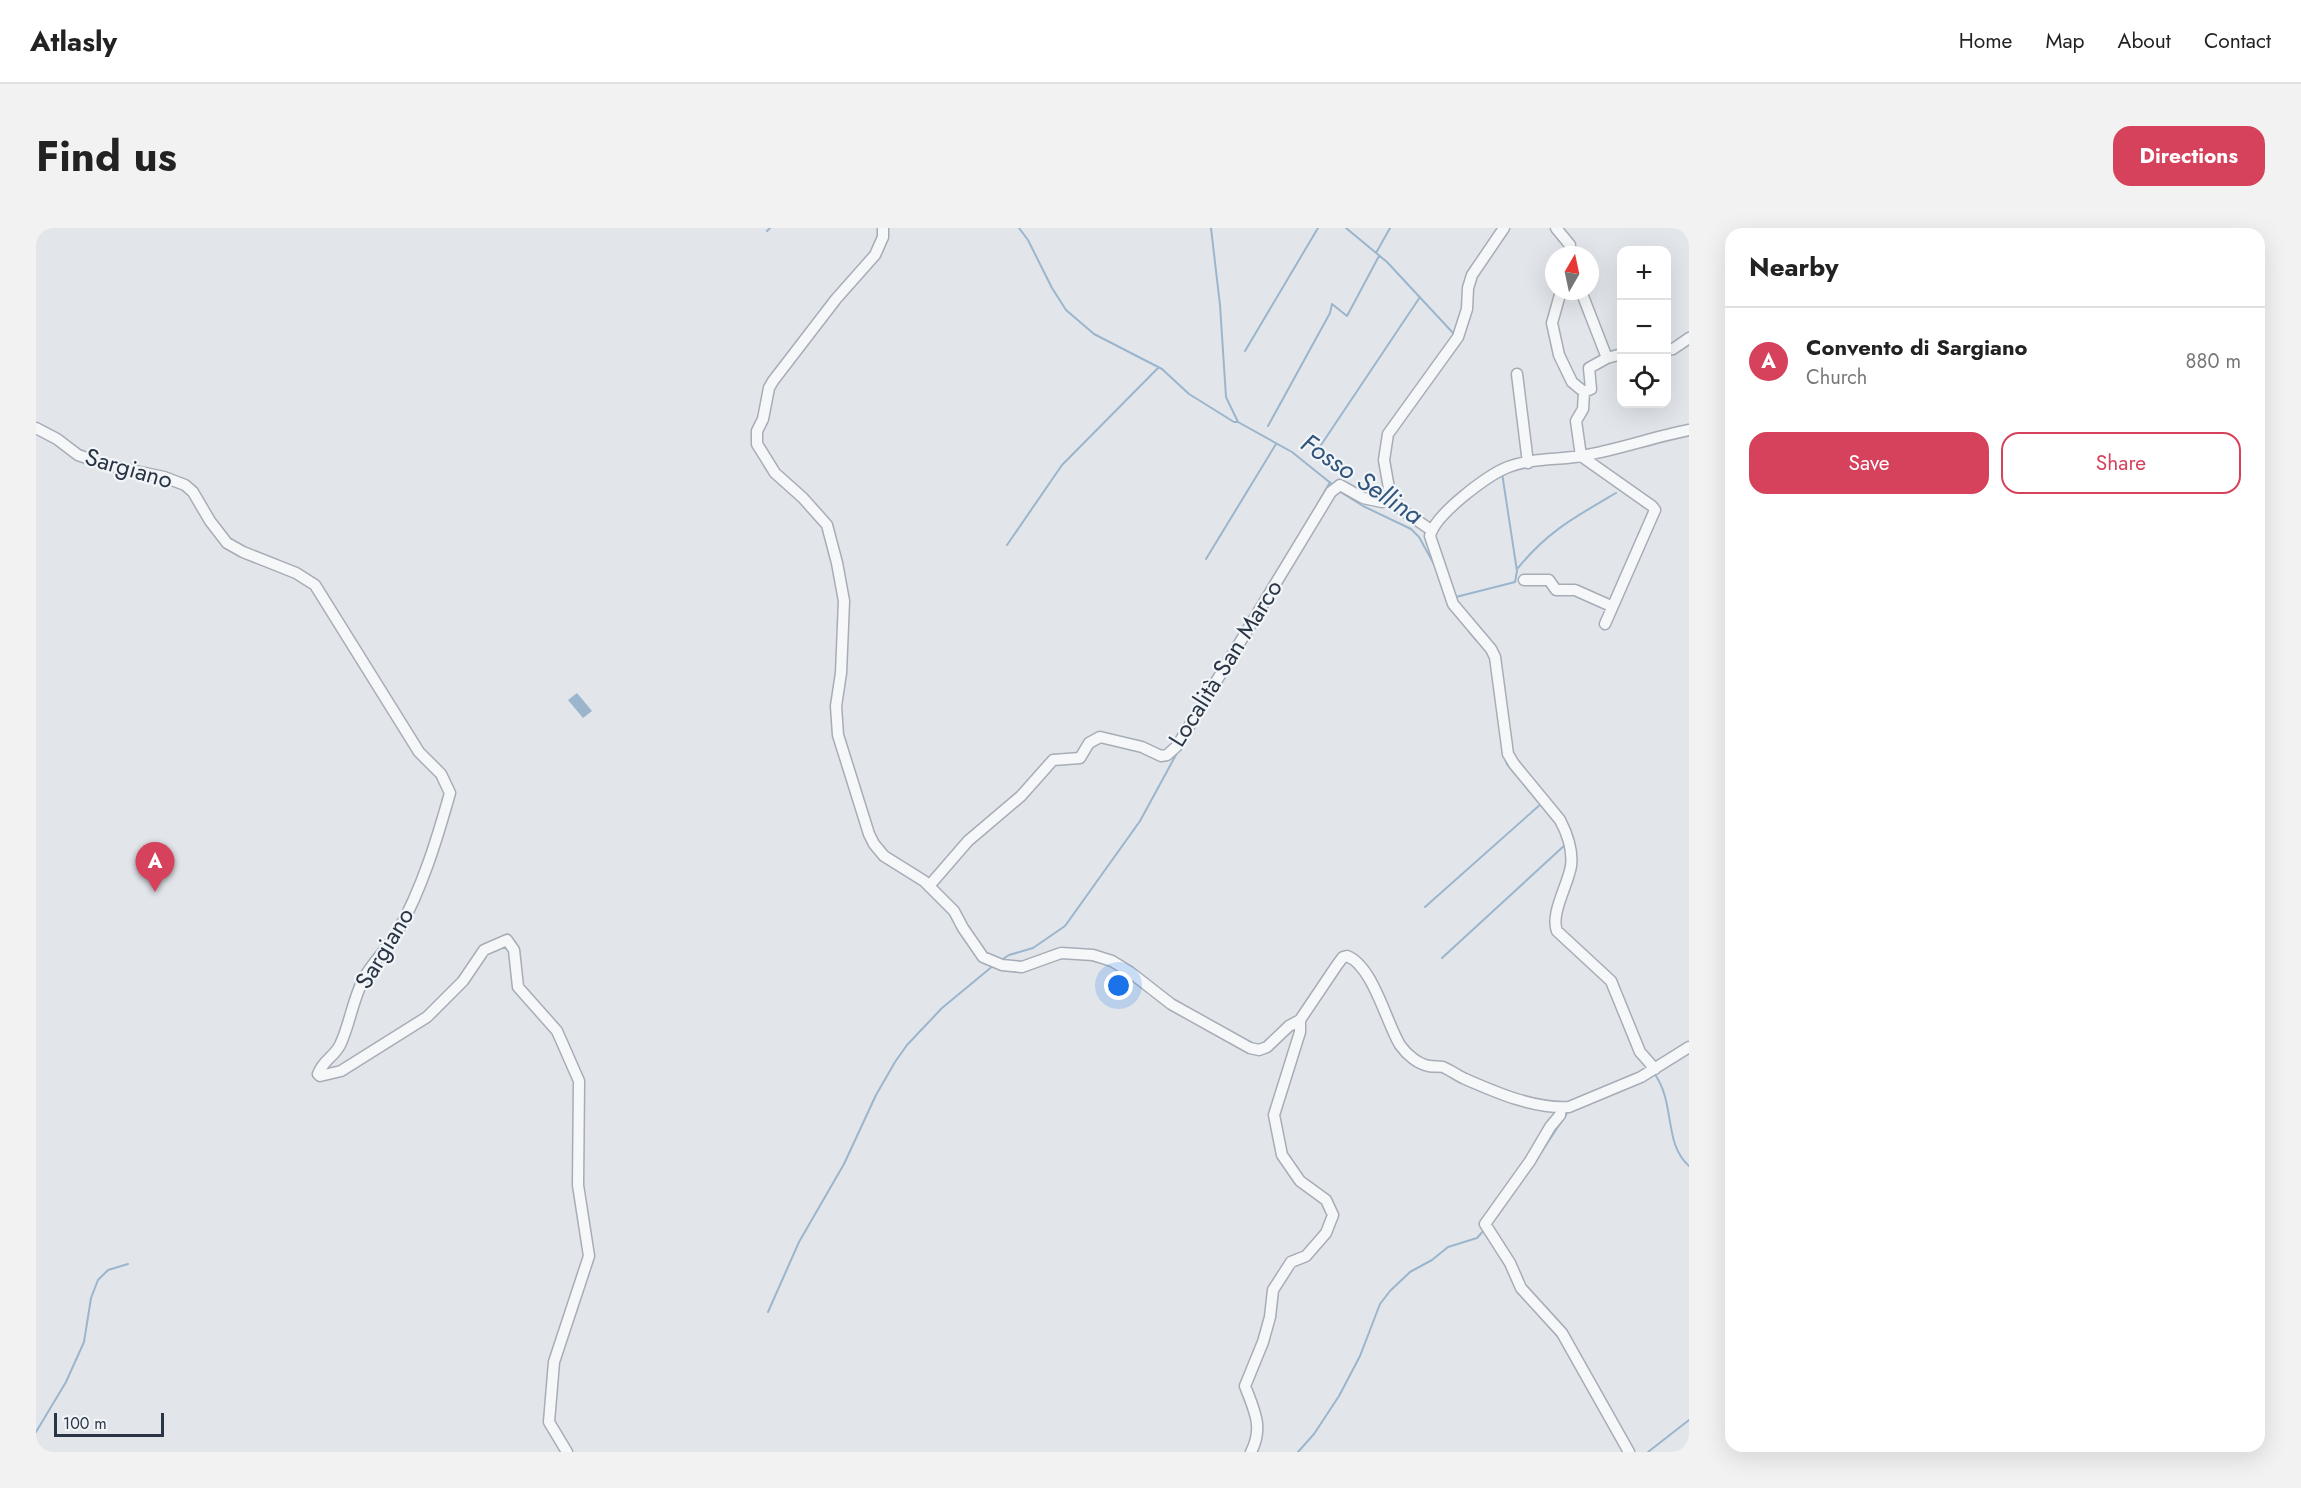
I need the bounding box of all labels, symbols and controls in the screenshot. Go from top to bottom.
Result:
text: Atlasly [30,21,117,62]
text: Home [1959,26,2012,56]
text: Map [2045,26,2085,56]
text: About [2118,26,2171,56]
text: Contact [2204,26,2271,56]
text: Find us [36,126,177,187]
button: Directions [2113,126,2265,186]
north arrow [1545,246,1599,300]
map controls [1617,246,1671,408]
button: + [1617,246,1671,300]
text: Nearby [1749,248,1838,286]
button: − [1617,300,1671,354]
text: Convento di Sargiano [1806,331,2028,363]
text: A [1761,347,1776,376]
text: 880 m [2186,347,2241,376]
button: locate [1617,354,1671,408]
text: Church [1806,363,1867,392]
water label: Fosso Sellina [1293,424,1431,534]
button: Save [1749,432,1989,494]
button: Share [2001,432,2241,494]
street label: Sargiano [81,439,177,497]
street label: Località San Marco [1159,573,1291,753]
pin: A [136,842,174,892]
street label: Sargiano [346,901,422,995]
your location [1104,971,1133,1000]
scale bar [54,1410,164,1438]
text: 100 m [63,1412,107,1435]

